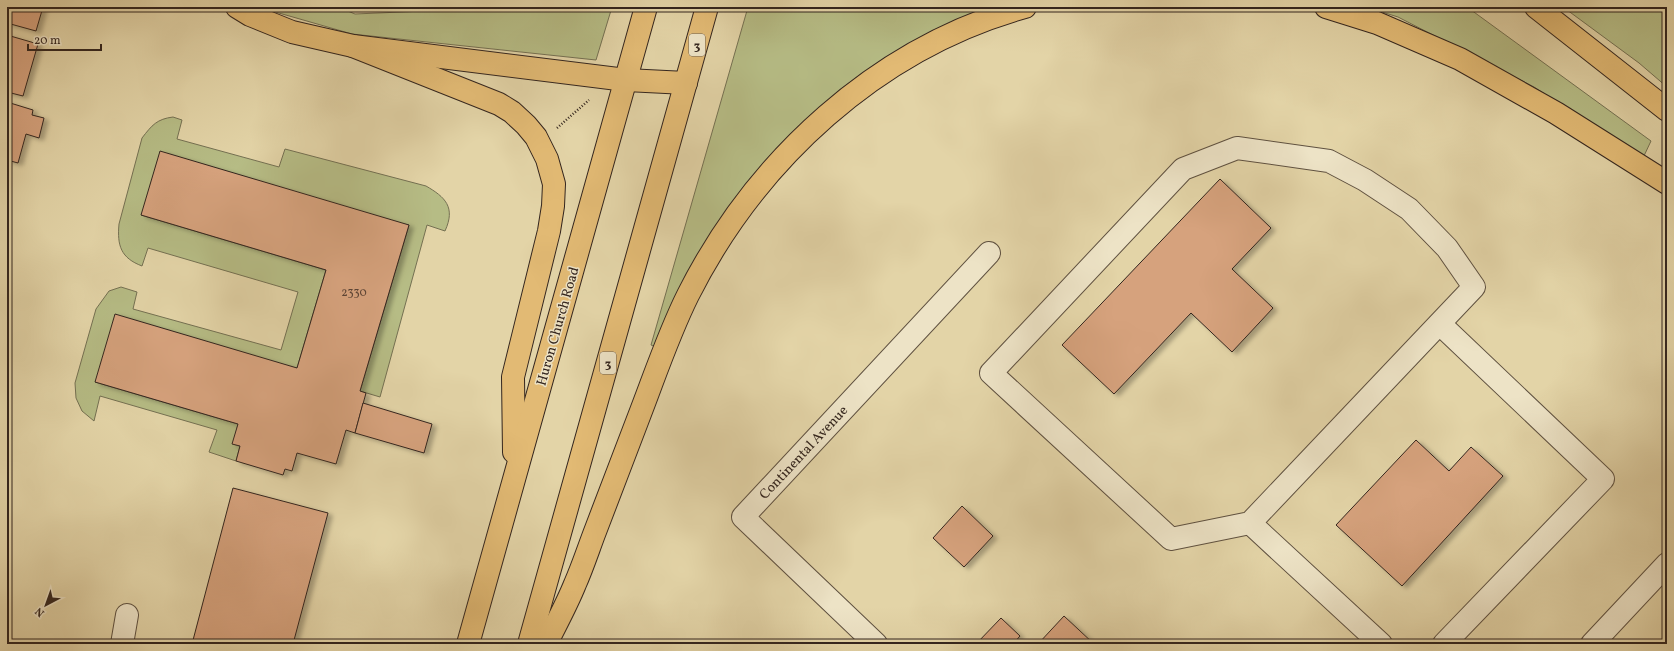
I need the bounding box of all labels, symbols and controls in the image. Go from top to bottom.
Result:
scale bar [28,26,101,52]
text: 20 m [34,33,61,49]
road number: 3 [689,34,705,56]
street label: Huron Church Road [532,265,585,388]
house number: 2330 [341,285,367,301]
road number: 3 [600,352,616,374]
street label: Continental Avenue [756,402,853,504]
north arrow [26,585,66,625]
text: N [32,603,48,620]

